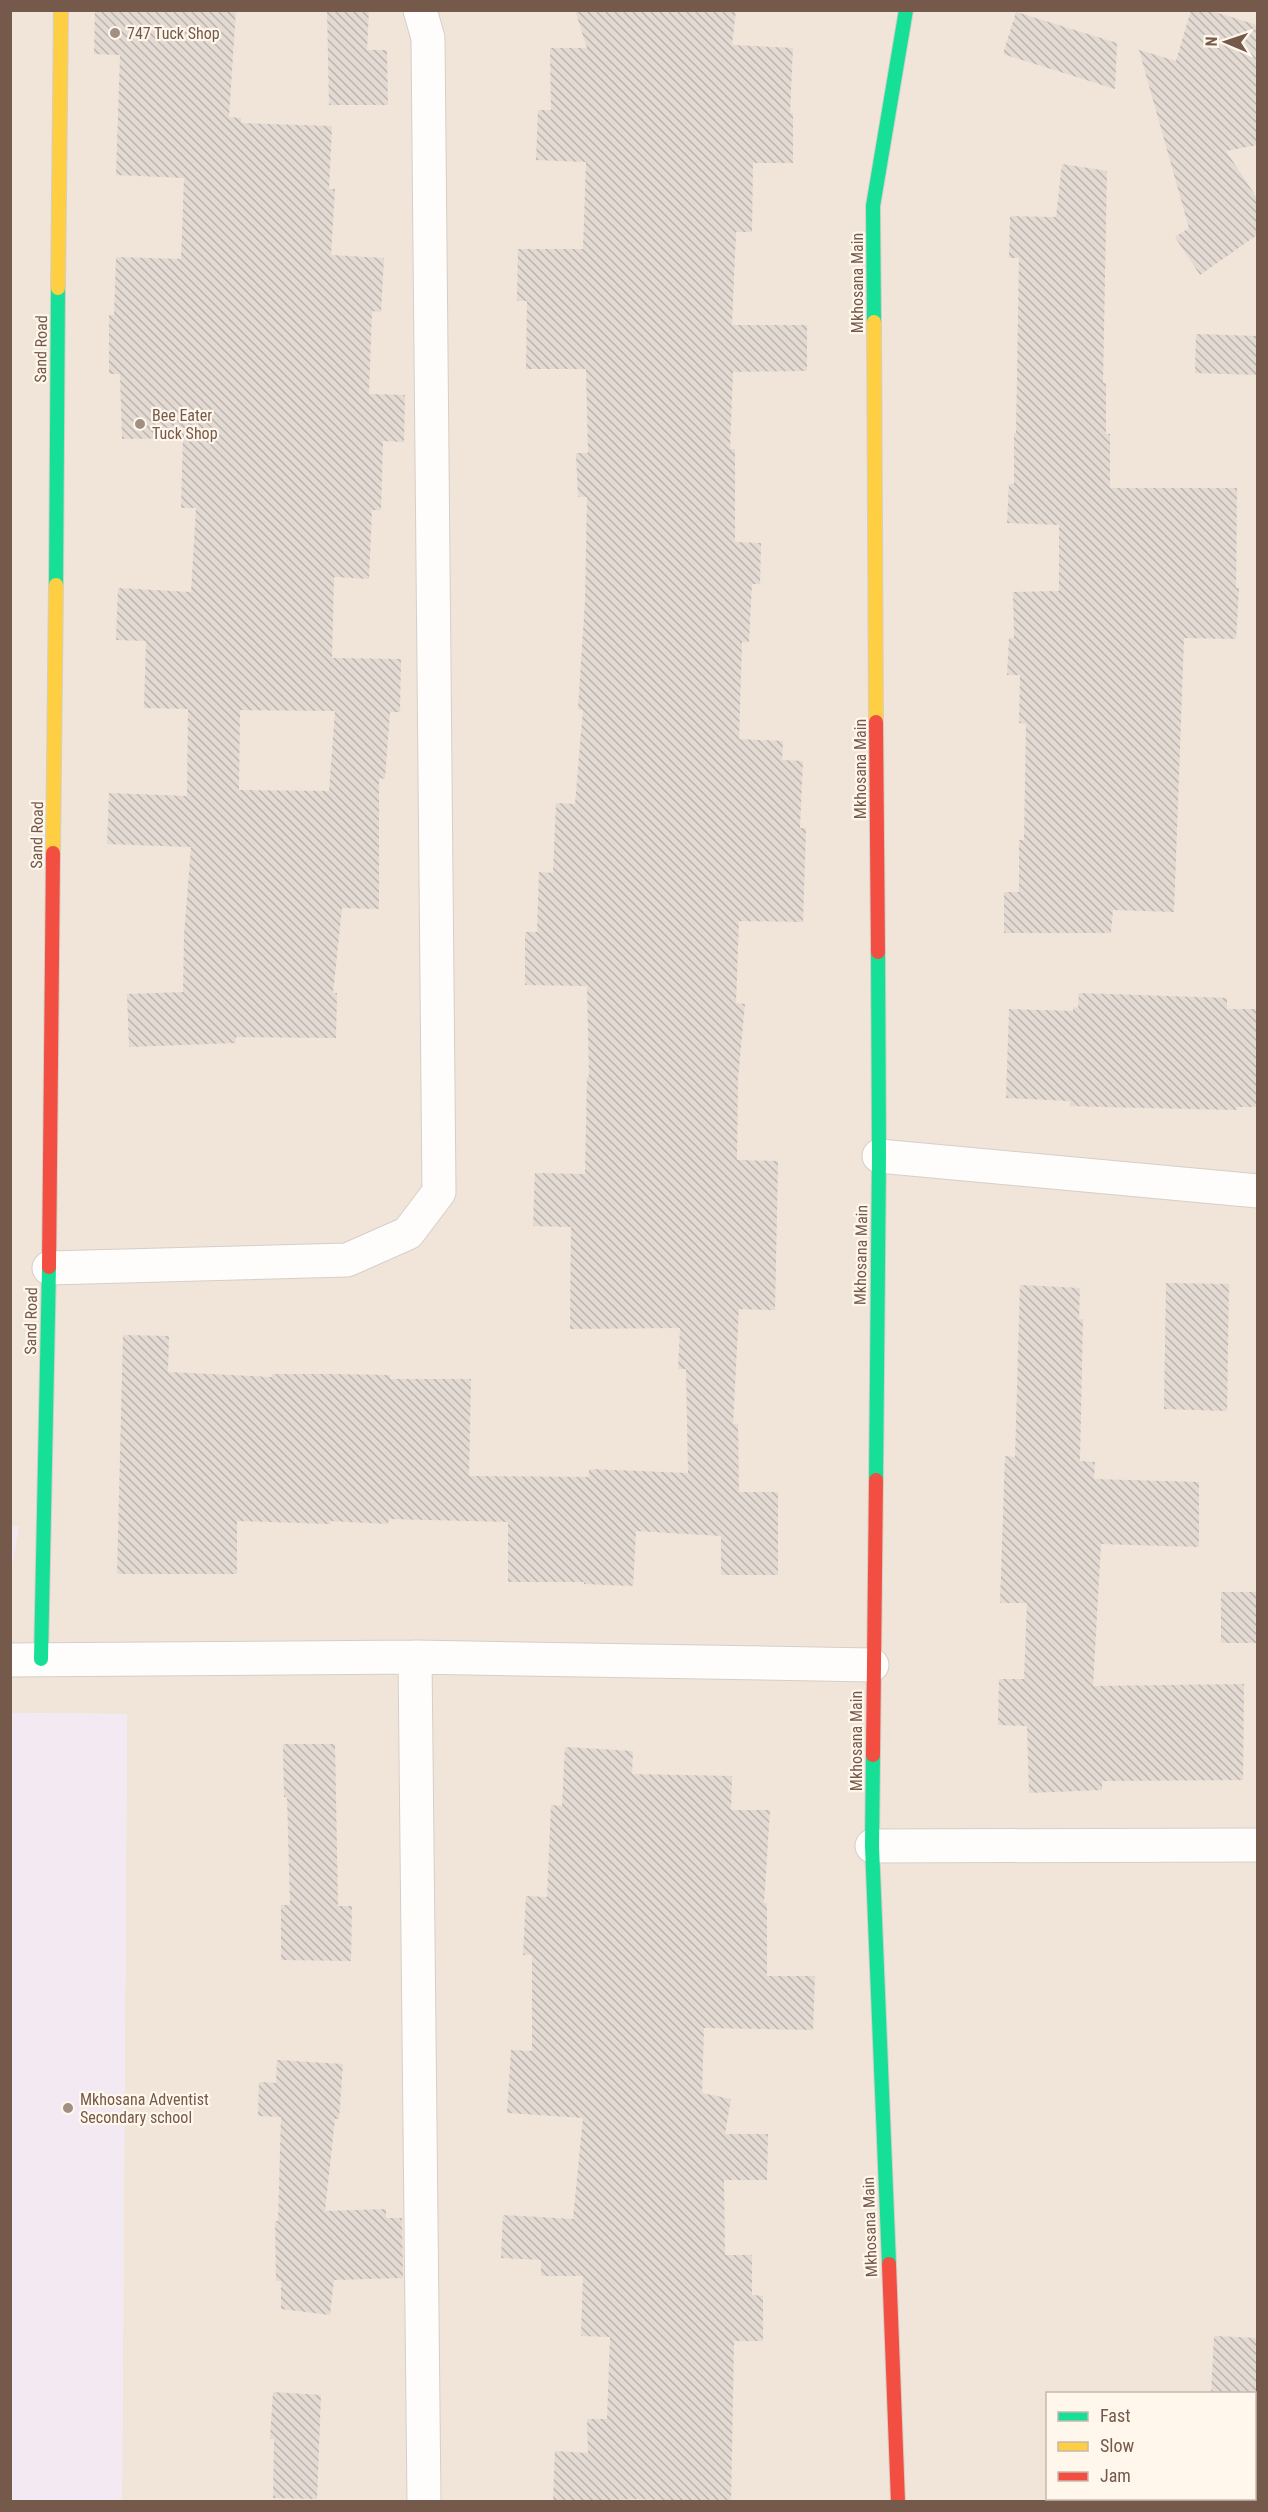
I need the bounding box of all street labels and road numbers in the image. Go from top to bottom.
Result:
street label: Mkhosana Main [848,233,867,333]
street label: Sand Road [31,315,51,383]
street label: Mkhosana Main [851,719,870,819]
street label: Sand Road [27,801,47,869]
street label: Mkhosana Main [851,1205,871,1305]
street label: Sand Road [21,1287,41,1355]
street label: Mkhosana Main [847,1691,866,1791]
street label: Mkhosana Main [859,2177,881,2277]

